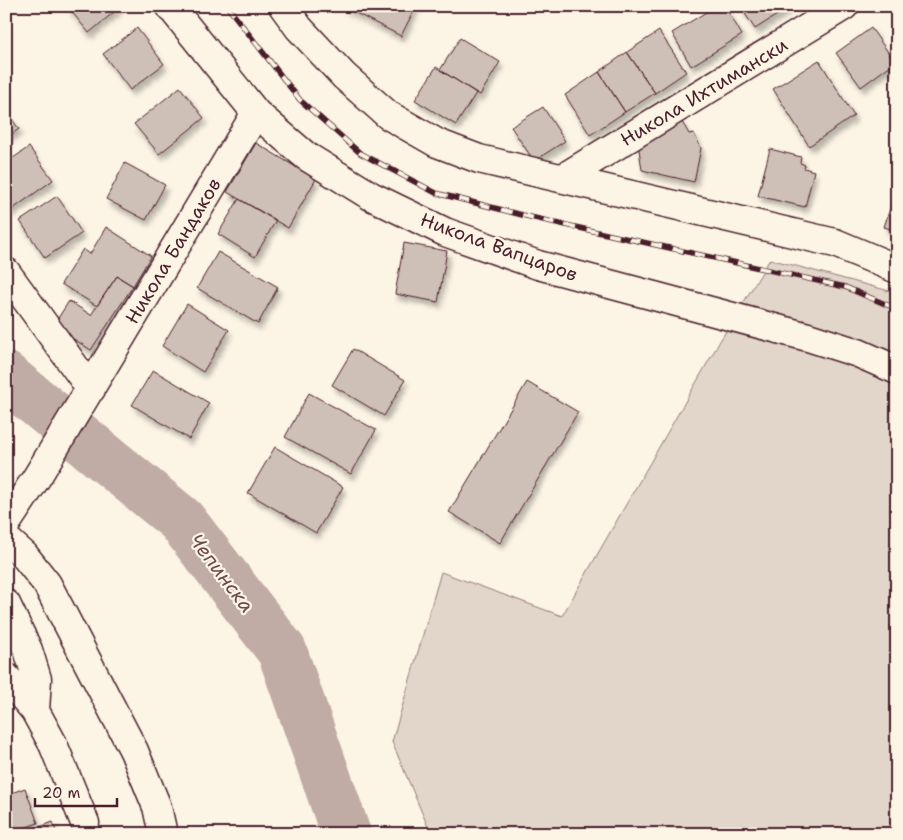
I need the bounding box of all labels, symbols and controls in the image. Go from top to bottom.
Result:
street label: Никола Ихтимански [616,32,792,152]
street label: Никола Бандаков [120,173,226,329]
street label: Никола Вапцаров [417,207,581,287]
water label: Чепинска [184,528,260,618]
scale bar [35,775,118,807]
text: 20 m [42,783,81,803]

